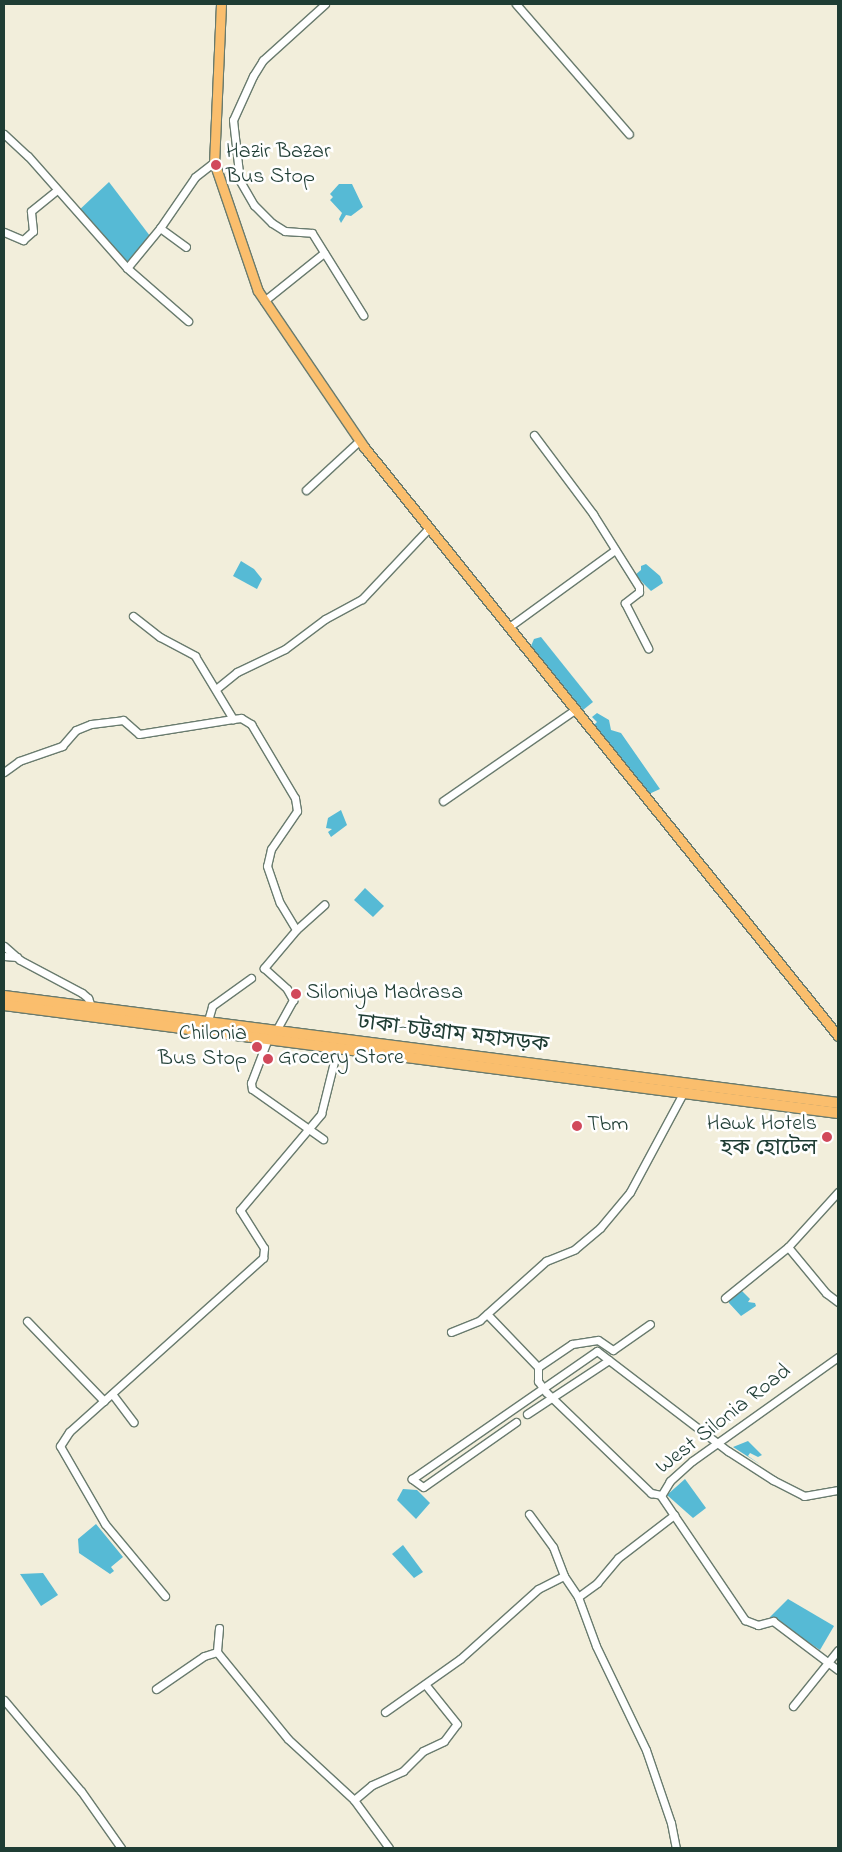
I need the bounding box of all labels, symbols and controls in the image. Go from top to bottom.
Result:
place label: Hazir Bazar Bus Stop [226,139,331,190]
marker: Hazir Bazar Bus Stop [210,159,222,171]
place label: Siloniya Madrasa [306,981,463,1007]
marker: Siloniya Madrasa [290,988,302,1000]
street label: ঢাকা-চট্টগ্রাম মহাসড়ক [356,1010,550,1060]
place label: Chilonia Bus Stop [158,1021,247,1072]
marker: Chilonia Bus Stop [251,1041,263,1053]
place label: Grocery Store [278,1046,404,1072]
marker: Grocery Store [262,1053,274,1065]
place label: Hawk Hotels হক হোটেল [707,1111,817,1162]
place label: Tbm [587,1113,628,1139]
marker: Tbm [571,1120,583,1132]
marker: Hawk Hotels হক হোটেল [821,1131,833,1143]
street label: West Silonia Road [651,1359,797,1481]

